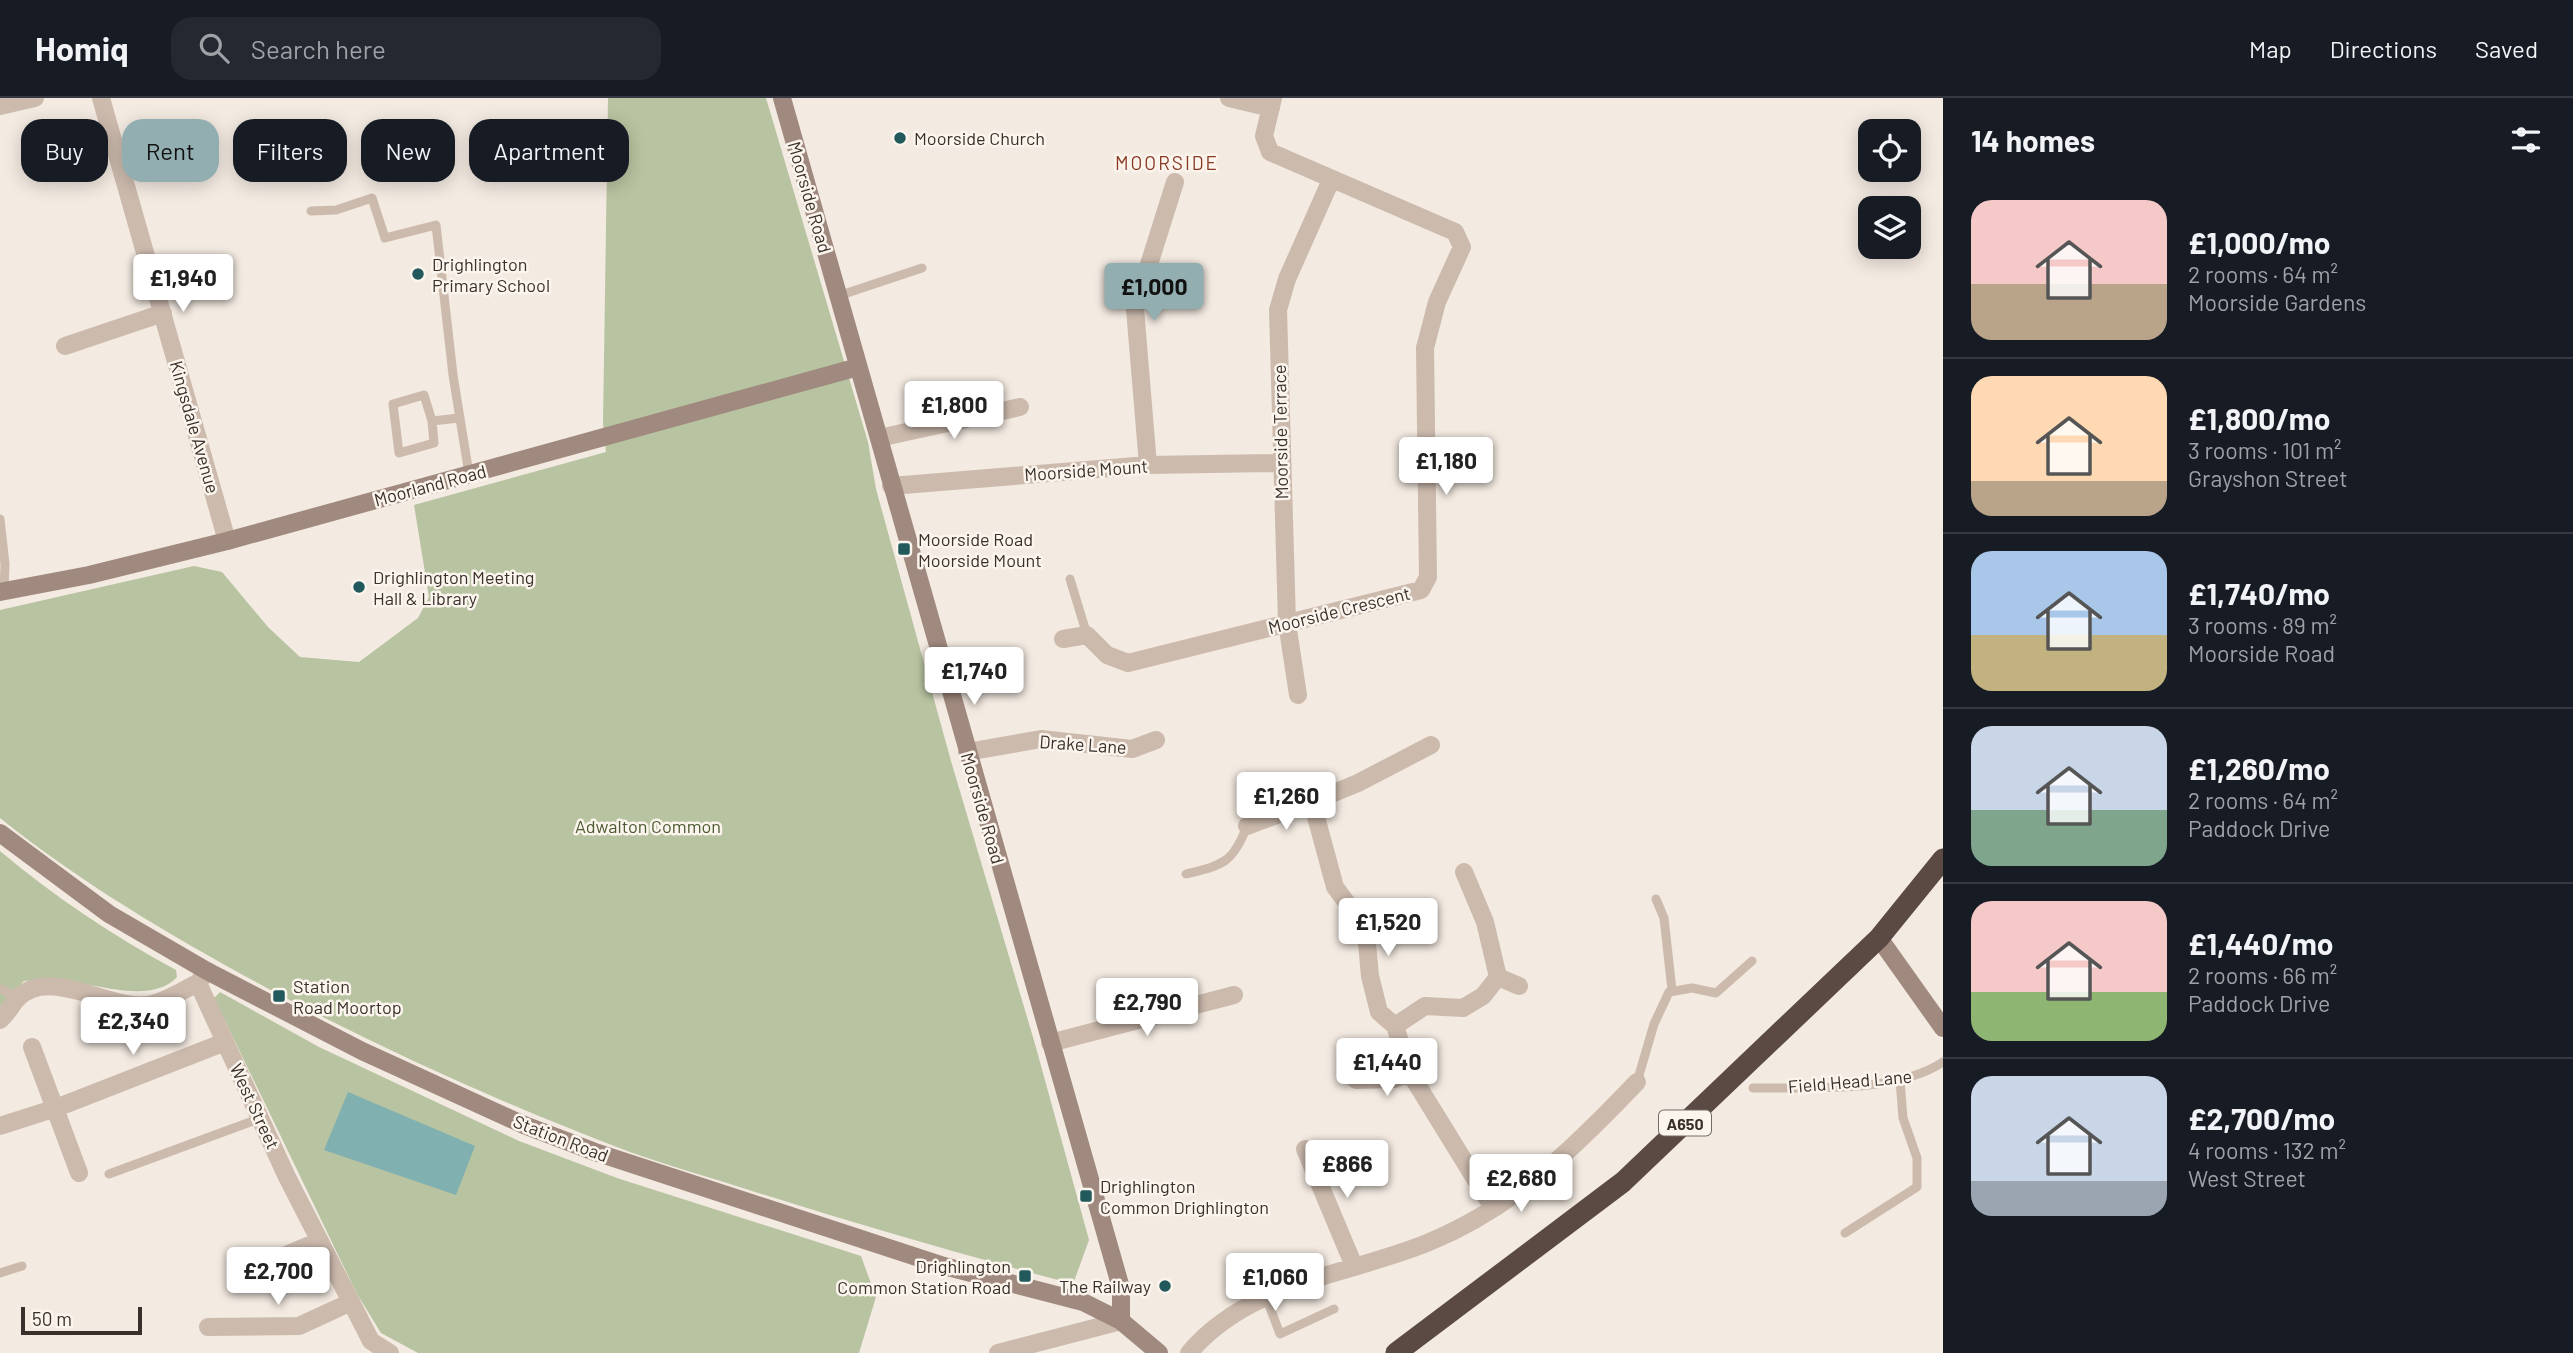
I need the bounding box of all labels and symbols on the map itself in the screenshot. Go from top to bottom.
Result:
place label: Moorside Church [914,127,1045,149]
marker: Moorside Church [892,130,908,146]
street label: Moorside Road [784,139,836,255]
district label: MOORSIDE [1115,151,1219,174]
place label: Drighlington Primary School [432,253,550,296]
pin: £1,940 [126,254,240,314]
pin: £1,000 [1097,264,1211,323]
marker: Drighlington Primary School [410,266,426,282]
street label: Kingsdale Avenue [166,358,224,496]
street label: Moorside Terrace [1268,364,1292,500]
pin: £1,800 [897,382,1011,441]
pin: £1,180 [1389,438,1503,497]
street label: Moorside Mount [1023,455,1149,485]
street label: Moorland Road [372,459,488,511]
place label: Moorside Road Moorside Mount [918,528,1042,571]
marker: Moorside Road Moorside Mount [896,541,912,557]
place label: Drighlington Meeting Hall & Library [373,566,534,609]
marker: Drighlington Meeting Hall & Library [351,579,367,595]
street label: Moorside Crescent [1266,582,1412,638]
pin: £1,740 [917,648,1031,707]
street label: Drake Lane [1039,730,1127,758]
street label: Moorside Road [957,750,1009,866]
pin: £1,260 [1229,772,1343,832]
park label: Adwalton Common [575,815,721,837]
pin: £1,520 [1331,898,1445,958]
place label: Station Road Moortop [293,975,402,1018]
pin: £2,790 [1090,978,1204,1038]
marker: Station Road Moortop [271,988,287,1004]
pin: £2,340 [76,998,190,1057]
pin: £1,440 [1330,1038,1444,1098]
street label: West Street [226,1060,284,1152]
street label: Field Head Lane [1787,1065,1913,1097]
street label: Station Road [510,1110,612,1166]
road number: A650 [1659,1110,1711,1135]
pin: £866 [1306,1140,1388,1200]
pin: £2,680 [1464,1154,1578,1214]
place label: Drighlington Common Drighlington [1100,1175,1269,1218]
marker: Drighlington Common Drighlington [1078,1188,1094,1204]
pin: £2,700 [221,1248,335,1307]
pin: £1,060 [1218,1254,1332,1313]
place label: Drighlington Common Station Road [837,1255,1011,1298]
marker: Drighlington Common Station Road [1017,1268,1033,1284]
place label: The Railway [1059,1275,1151,1297]
marker: The Railway [1157,1278,1173,1294]
scale bar [21,1304,142,1336]

